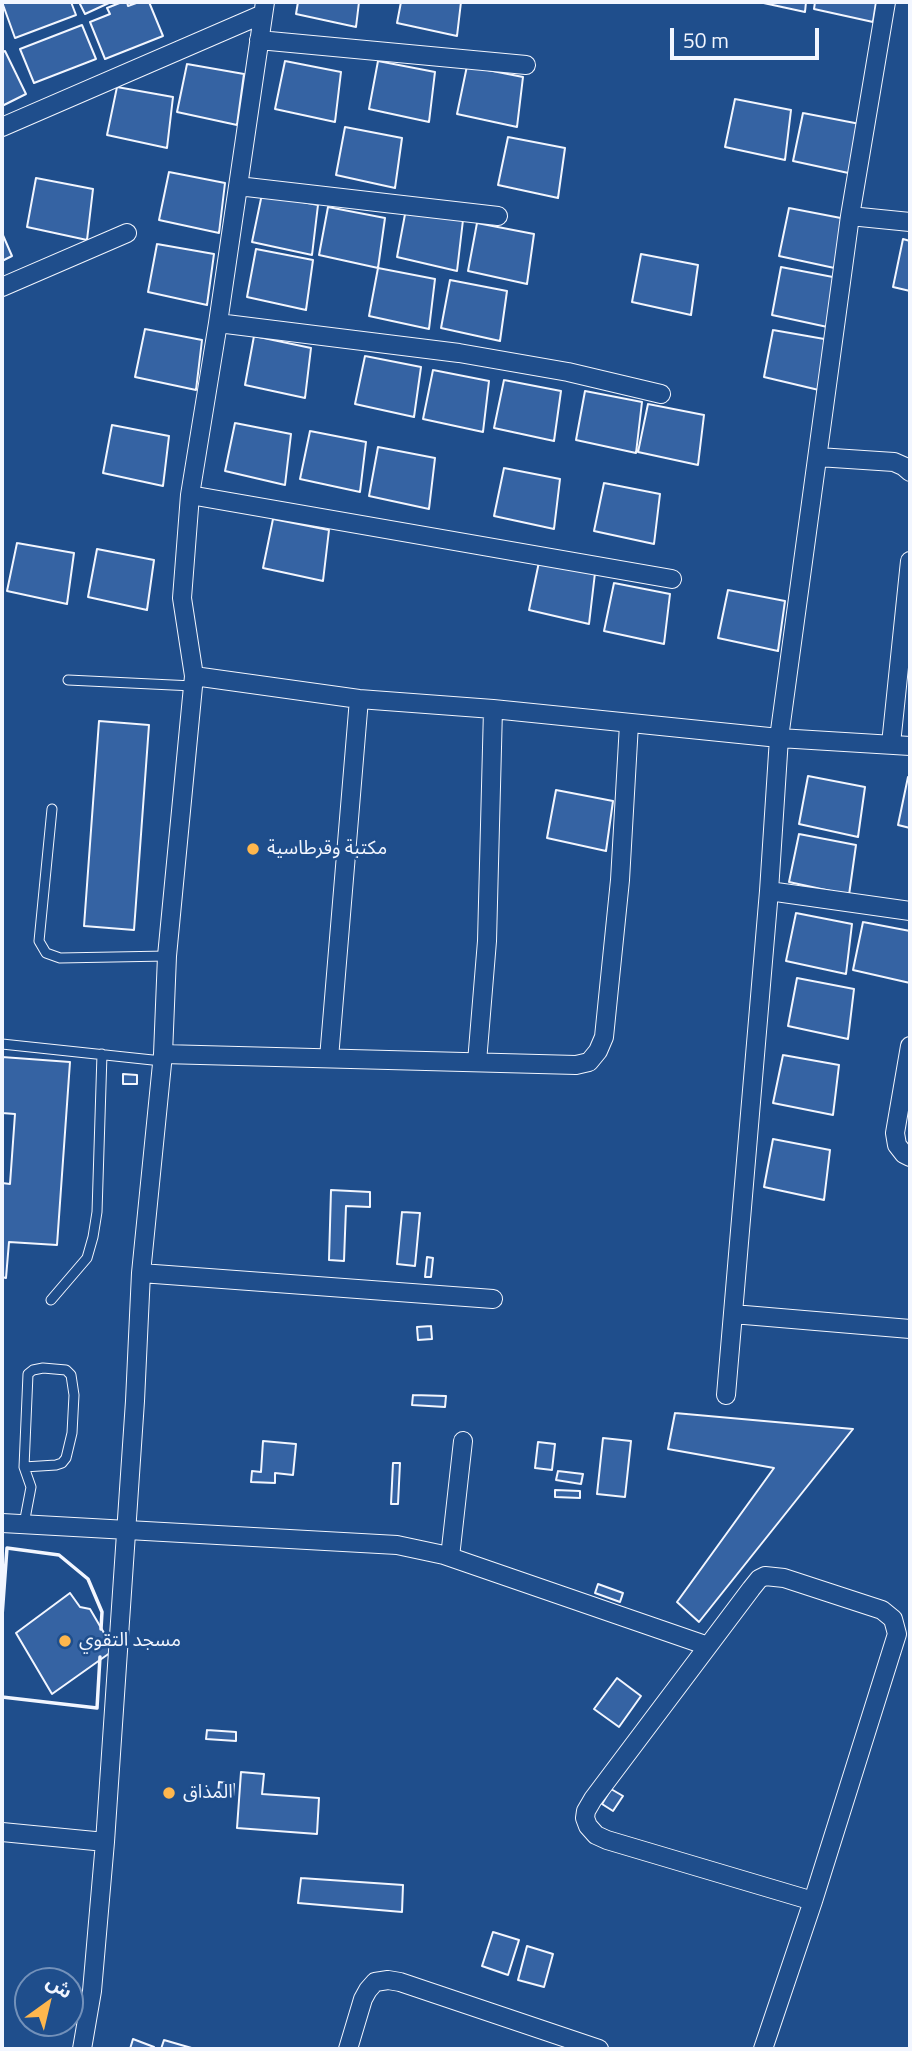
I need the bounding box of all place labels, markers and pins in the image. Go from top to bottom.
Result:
place label: مكتبة وقرطاسية [267,838,387,860]
marker: مكتبة وقرطاسية [245,841,261,857]
place label: مسجد التقوي [79,1630,181,1652]
marker: مسجد التقوي [57,1633,73,1649]
place label: المذاق [183,1782,233,1804]
marker: المذاق [161,1785,177,1801]

